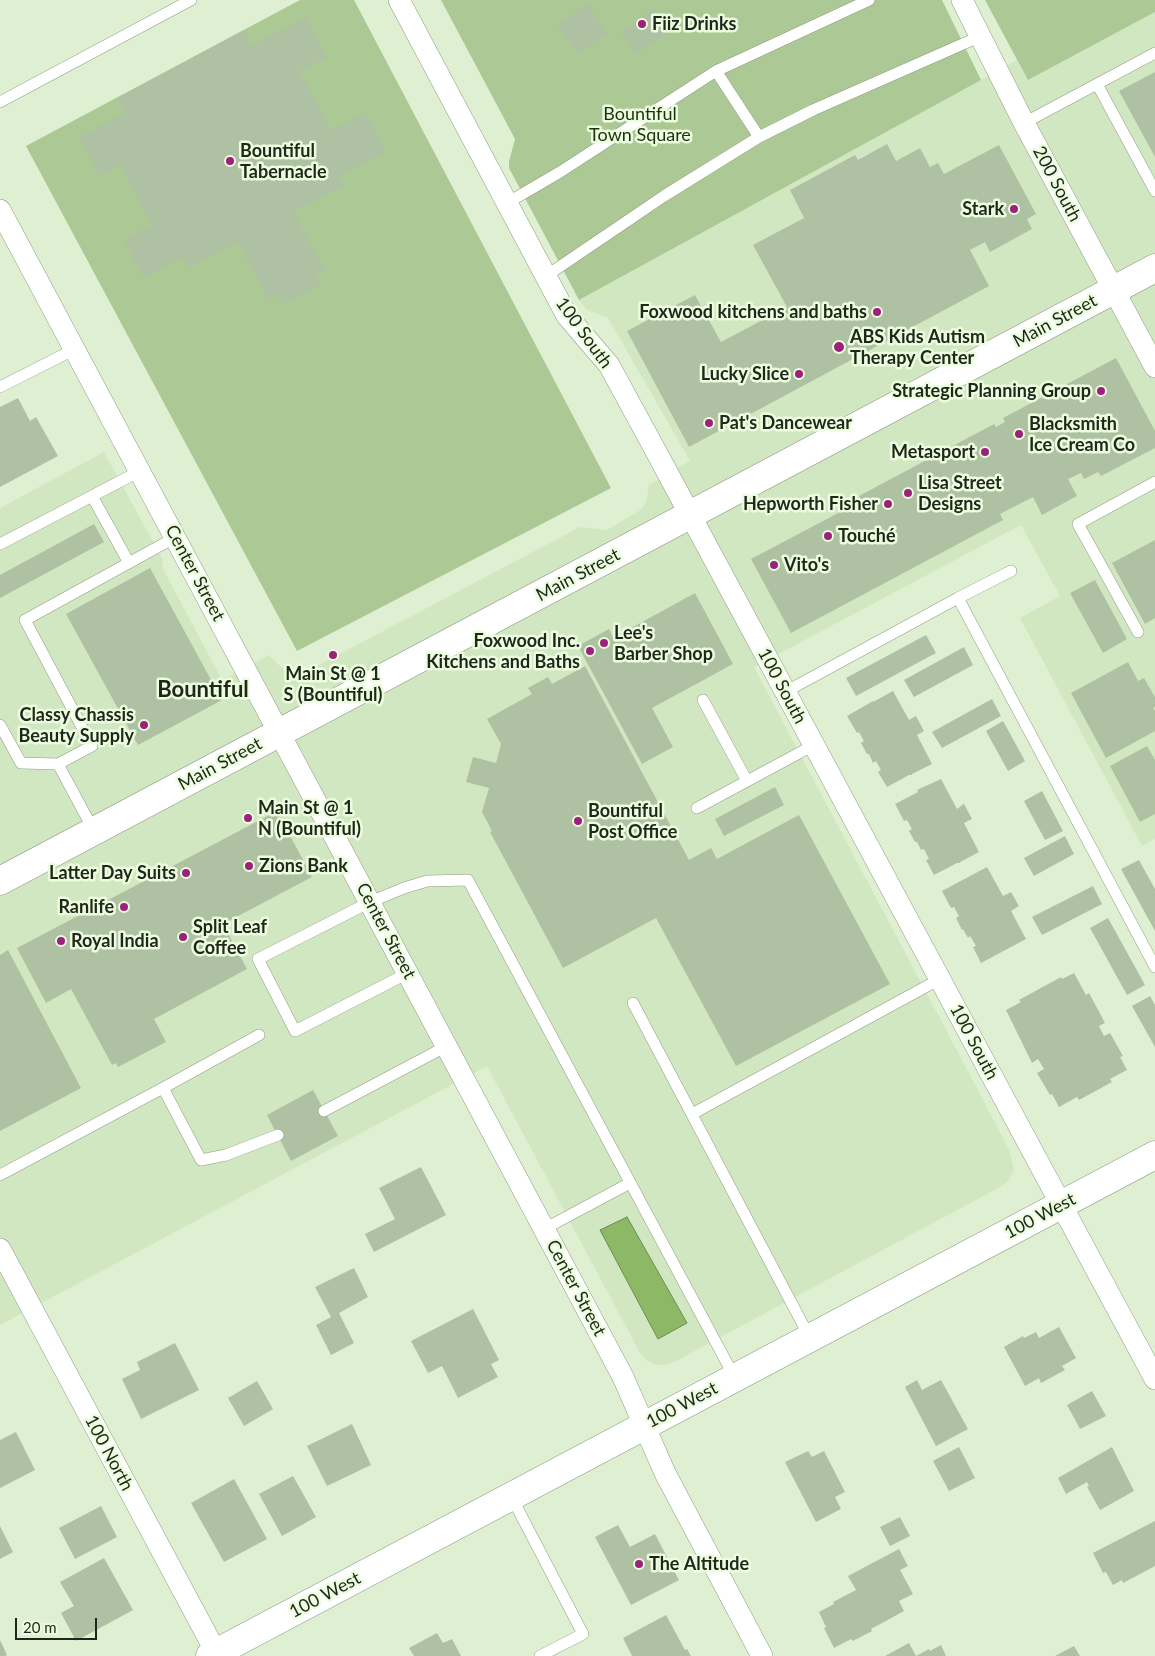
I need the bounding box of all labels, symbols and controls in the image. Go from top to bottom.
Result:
place label: Fiiz Drinks [652,13,736,35]
marker: Fiiz Drinks [636,18,648,30]
park label: Bountiful Town Square [589,103,691,146]
place label: Bountiful Tabernacle [240,140,327,182]
street label: 200 South [1028,143,1086,225]
marker: Bountiful Tabernacle [224,155,236,167]
place label: Stark [962,198,1004,220]
marker: Stark [1008,203,1020,215]
street label: Main Street [1009,290,1101,352]
street label: 100 South [551,293,617,373]
place label: Foxwood kitchens and baths [639,301,867,323]
marker: Foxwood kitchens and baths [871,306,883,318]
place label: ABS Kids Autism Therapy Center [850,326,985,368]
marker: ABS Kids Autism Therapy Center [832,340,846,354]
place label: Lucky Slice [701,363,789,385]
marker: Lucky Slice [793,368,805,380]
place label: Strategic Planning Group [892,380,1091,402]
marker: Strategic Planning Group [1095,385,1107,397]
place label: Pat's Dancewear [719,412,852,434]
place label: Blacksmith Ice Cream Co [1029,413,1135,456]
marker: Pat's Dancewear [703,417,715,429]
marker: Blacksmith Ice Cream Co [1013,428,1025,440]
place label: Metasport [891,441,975,463]
marker: Metasport [979,446,991,458]
place label: Lisa Street Designs [918,472,1002,514]
marker: Lisa Street Designs [902,487,914,499]
place label: Hepworth Fisher [743,493,878,515]
marker: Hepworth Fisher [882,498,894,510]
street label: Center Street [161,521,229,625]
place label: Touché [838,525,896,547]
marker: Touché [822,530,834,542]
street label: Main Street [532,544,624,606]
place label: Vito's [784,554,829,576]
marker: Vito's [768,559,780,571]
place label: Lee's Barber Shop [614,622,713,664]
place label: Foxwood Inc. Kitchens and Baths [426,630,580,672]
marker: Lee's Barber Shop [598,637,610,649]
marker: Foxwood Inc. Kitchens and Baths [584,645,596,657]
street label: 100 South [753,645,811,727]
marker: Main St @ 1 S (Bountiful) [327,649,339,661]
place label: Main St @ 1 S (Bountiful) [283,663,383,706]
district label: Bountiful [157,677,249,703]
place label: Classy Chassis Beauty Supply [19,704,134,746]
marker: Classy Chassis Beauty Supply [138,719,150,731]
street label: Main Street [174,733,266,795]
place label: Main St @ 1 N (Bountiful) [258,797,361,840]
place label: Bountiful Post Office [588,800,677,842]
marker: Main St @ 1 N (Bountiful) [242,812,254,824]
marker: Bountiful Post Office [572,815,584,827]
place label: Zions Bank [259,855,348,877]
marker: Zions Bank [243,860,255,872]
place label: Latter Day Suits [49,862,176,884]
marker: Latter Day Suits [180,867,192,879]
street label: Center Street [352,879,420,983]
place label: Ranlife [58,896,114,918]
marker: Ranlife [118,901,130,913]
place label: Split Leaf Coffee [193,916,267,959]
place label: Royal India [71,930,159,952]
marker: Split Leaf Coffee [177,931,189,943]
marker: Royal India [55,935,67,947]
street label: 100 South [945,1001,1003,1083]
street label: 100 West [1001,1188,1079,1244]
street label: Center Street [542,1236,610,1340]
street label: 100 West [643,1377,721,1433]
street label: 100 North [80,1411,138,1495]
place label: The Altitude [649,1553,749,1575]
marker: The Altitude [633,1558,645,1570]
street label: 100 West [286,1567,364,1623]
scale bar [18,1608,100,1640]
text: 20 m [23,1618,57,1636]

